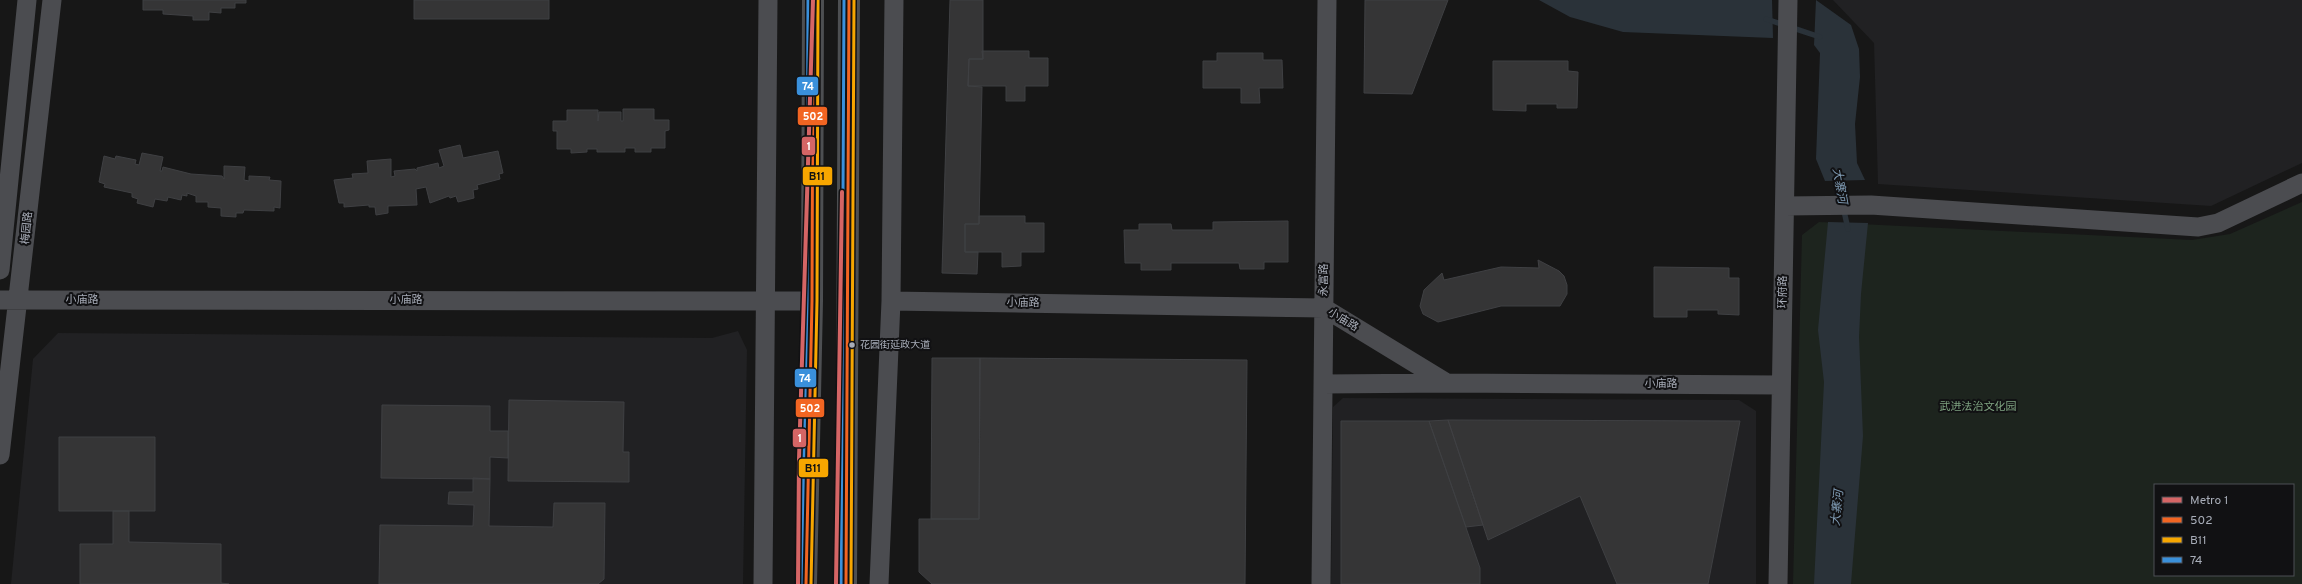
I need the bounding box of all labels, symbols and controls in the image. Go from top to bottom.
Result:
line badge: 74 [796,76,819,96]
text: 74 [802,80,814,94]
line badge: 502 [797,106,828,126]
text: 502 [803,110,823,124]
line badge: 1 [801,136,816,156]
text: 1 [807,140,811,154]
line badge: B11 [802,166,833,186]
water label: 大寨河 [1828,167,1850,207]
text: B11 [809,170,825,184]
street label: 梅园路 [18,211,36,245]
street label: 永富路 [1317,263,1331,297]
street label: 环府路 [1776,275,1790,309]
street label: 小庙路 [66,293,99,307]
street label: 小庙路 [390,293,423,307]
street label: 小庙路 [1006,296,1040,310]
street label: 小庙路 [1325,306,1361,334]
place label: 花园街延政大道 [860,339,930,352]
marker: 花园街延政大道 [847,340,857,350]
line badge: 74 [794,368,817,388]
text: 74 [799,372,811,386]
street label: 小庙路 [1645,377,1678,391]
line badge: 502 [795,398,825,418]
park label: 武进法治文化园 [1940,400,2017,414]
text: 502 [800,402,820,416]
line badge: 1 [792,428,807,448]
text: 1 [798,432,802,446]
line badge: B11 [798,458,829,478]
text: B11 [805,462,821,476]
legend [2154,484,2294,576]
water label: 大寨河 [1828,487,1848,527]
text: Metro 1 [2190,493,2228,509]
text: 502 [2190,513,2212,529]
text: B11 [2190,533,2207,549]
text: 74 [2190,553,2203,569]

